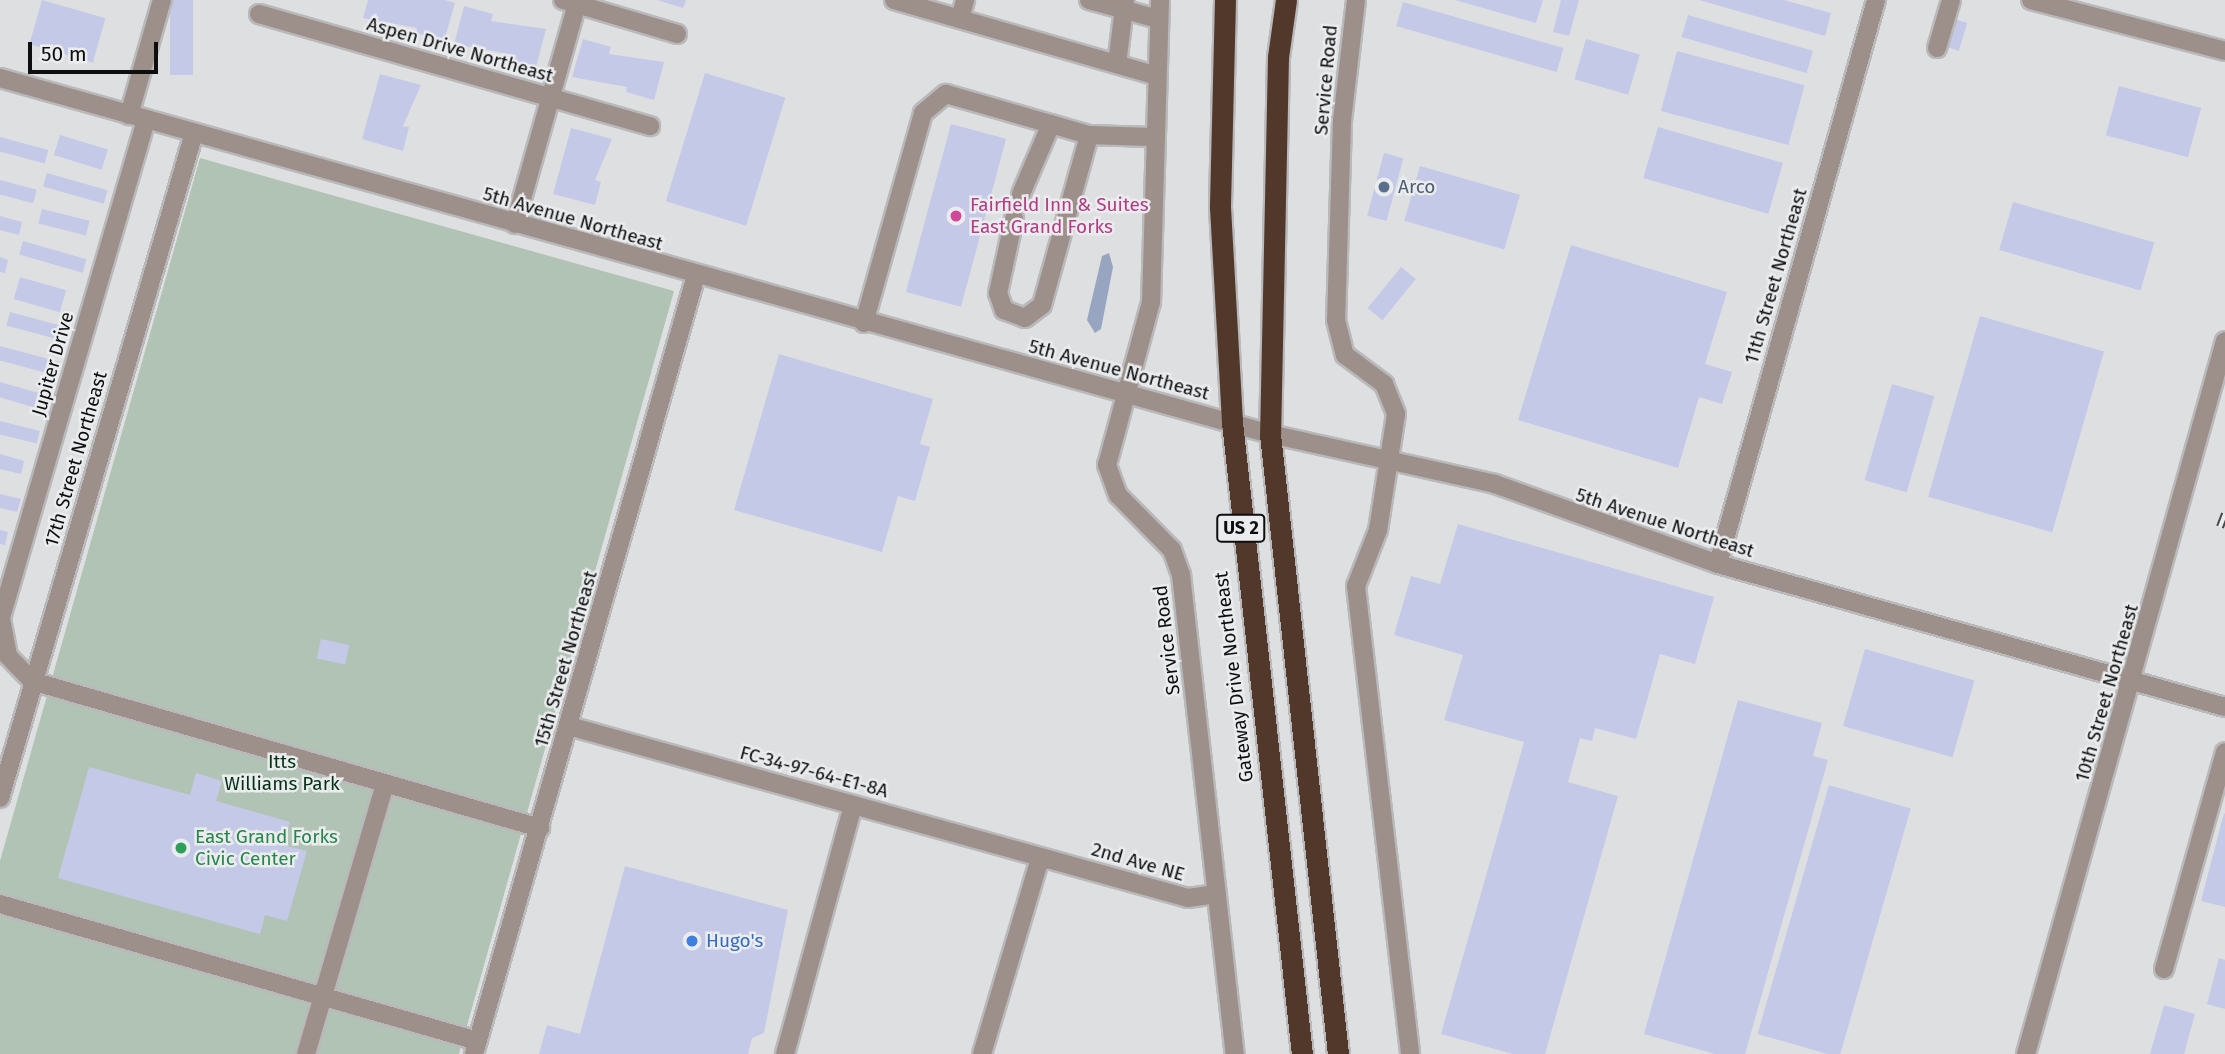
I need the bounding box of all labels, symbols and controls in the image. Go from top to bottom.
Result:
street label: Aspen Drive Northeast [364,12,556,88]
street label: Service Road [1310,24,1342,136]
scale bar [32,28,161,72]
text: 50 m [41,41,87,67]
place label: Arco [1398,176,1435,198]
marker: Arco [1376,179,1392,195]
street label: 5th Avenue Northeast [480,182,666,256]
street label: 11th Street Northeast [1740,186,1812,366]
place label: Fairfield Inn & Suites East Grand Forks [970,194,1149,238]
marker: Fairfield Inn & Suites East Grand Forks [948,208,964,224]
street label: Jupiter Drive [27,309,79,419]
street label: 5th Avenue Northeast [1026,335,1212,405]
street label: 17th Street Northeast [40,369,112,549]
street label: 5th Avenue Northeast [1573,483,1757,563]
road number: US 2 [1215,514,1267,542]
street label: 15th Street Northeast [530,568,602,750]
street label: Gateway Drive Northeast [1210,570,1258,784]
street label: Service Road [1149,584,1185,696]
street label: 10th Street Northeast [2071,601,2143,785]
street label: FC-34-97-64-E1-8A [737,741,891,803]
park label: Itts Williams Park [224,751,340,795]
place label: East Grand Forks Civic Center [195,826,338,870]
street label: 2nd Ave NE [1089,838,1187,886]
marker: East Grand Forks Civic Center [173,840,189,856]
place label: Hugo's [706,930,763,952]
marker: Hugo's [684,933,700,949]

